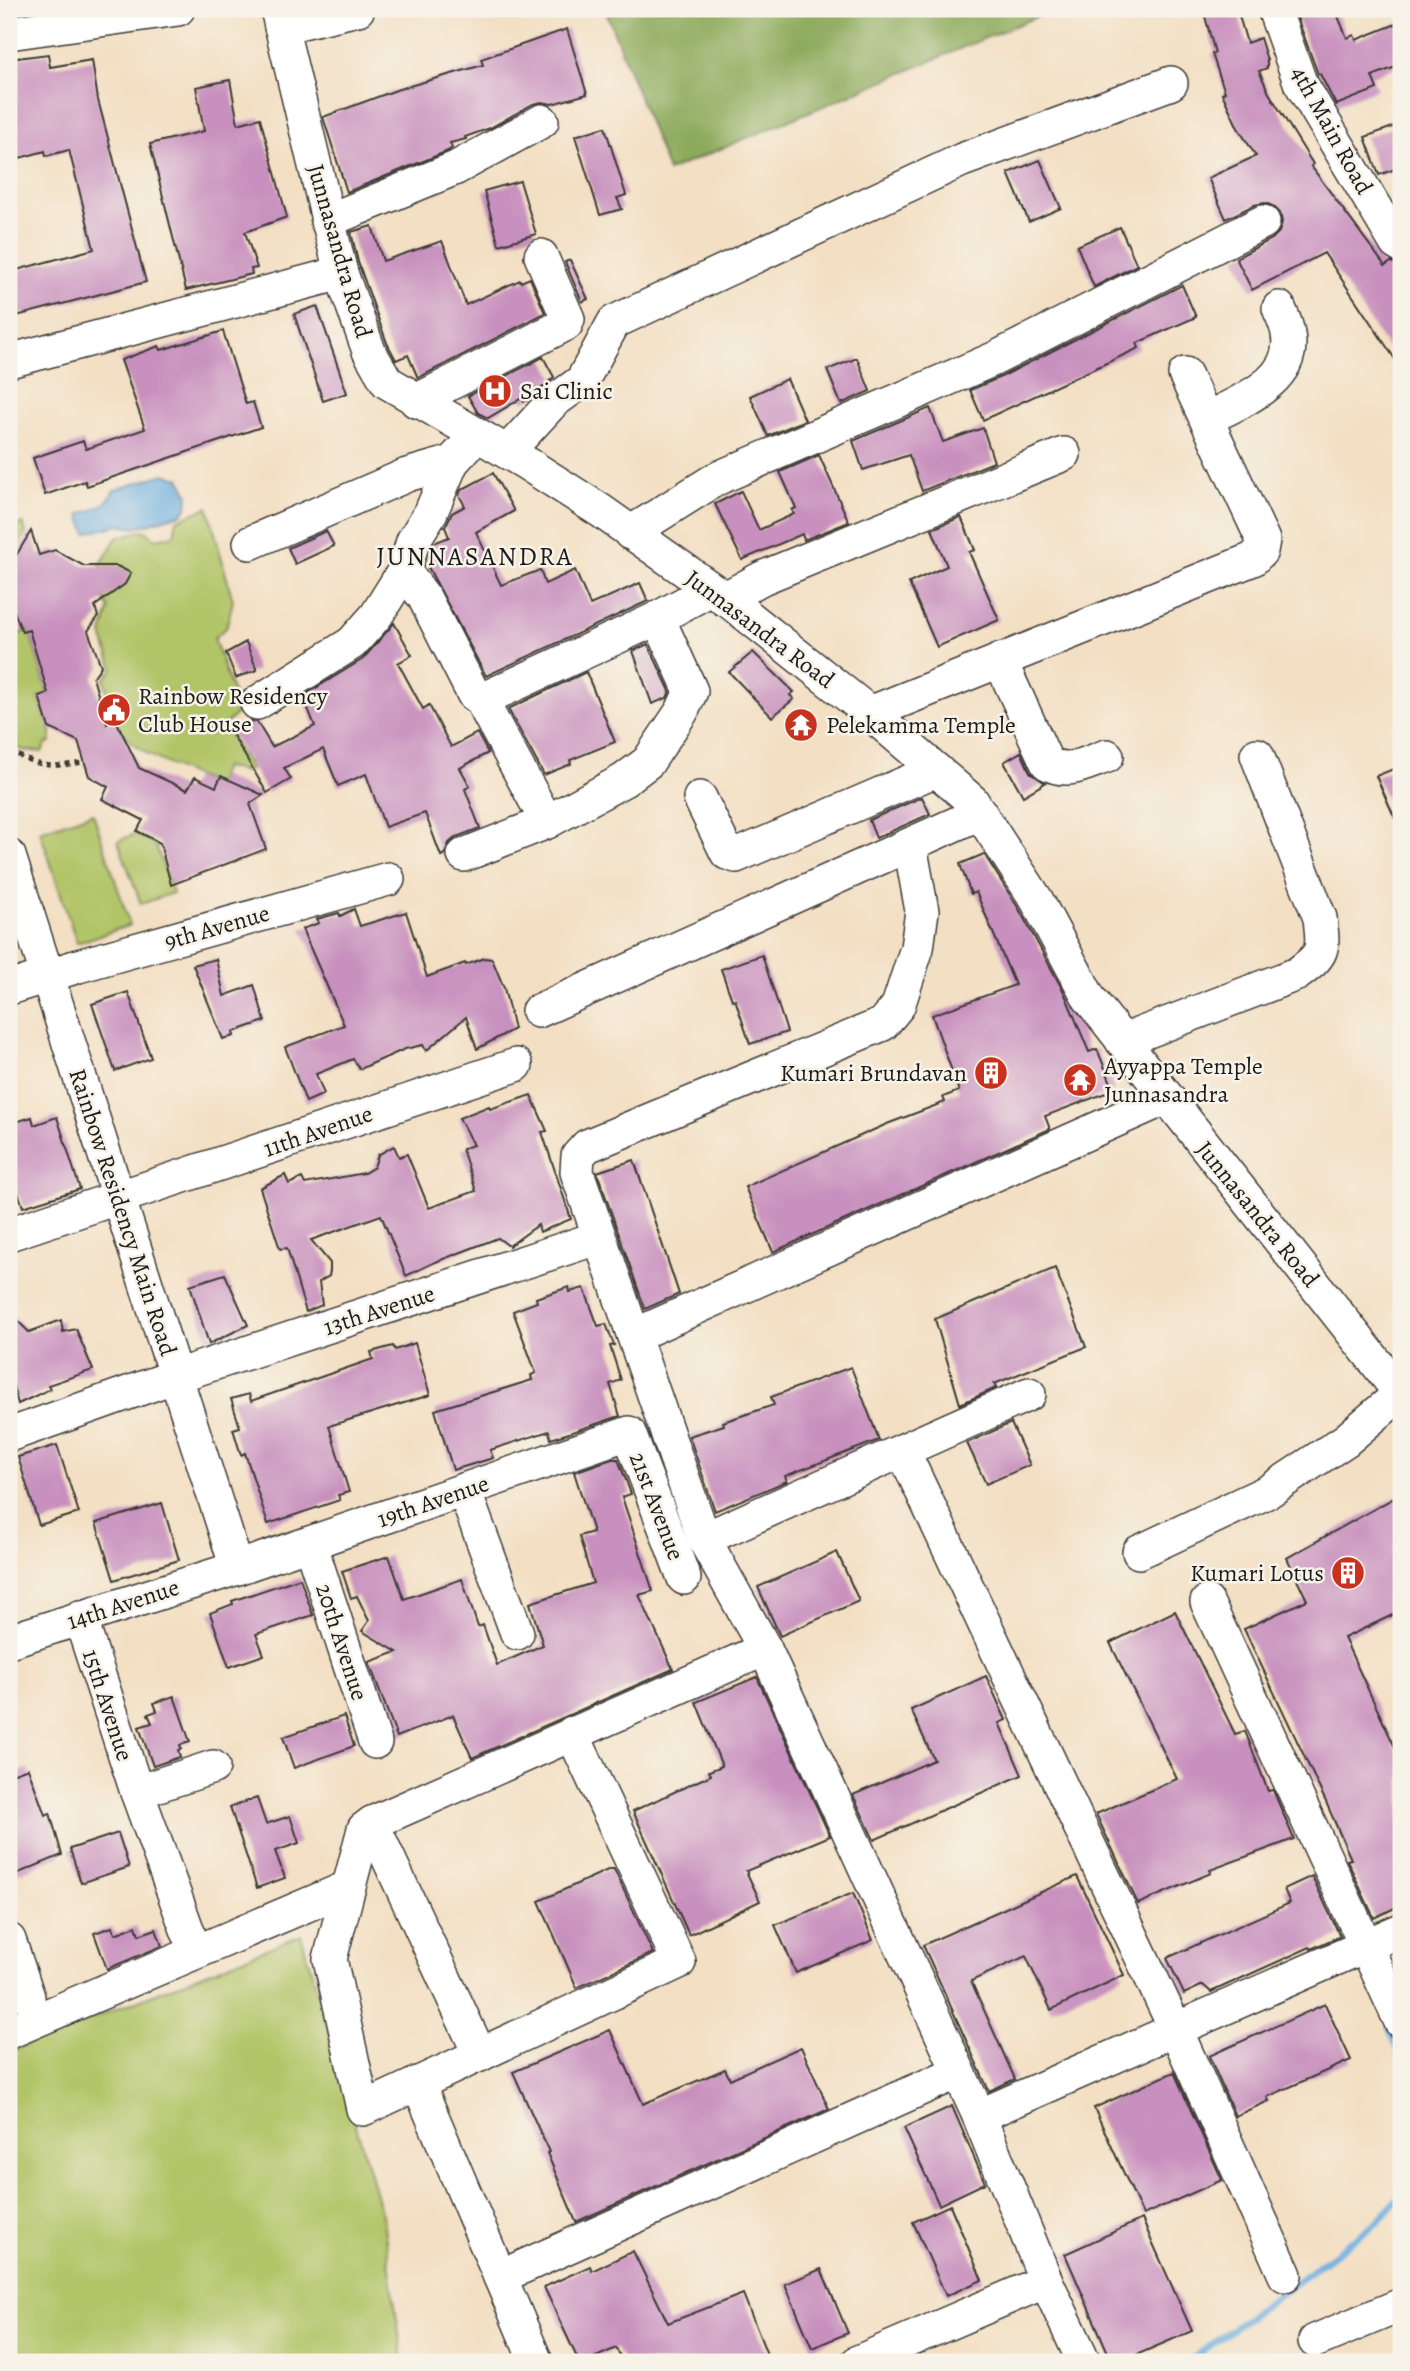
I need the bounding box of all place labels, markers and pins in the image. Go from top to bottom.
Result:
hospital icon: Sai Clinic [476,372,514,410]
place label: Sai Clinic [520,375,613,407]
place label: Rainbow Residency Club House [138,680,328,740]
public building icon: Rainbow Residency Club House [95,691,133,729]
temple icon: Pelekamma Temple [782,706,820,744]
place label: Pelekamma Temple [826,709,1016,741]
place label: Ayyappa Temple Junnasandra [1103,1050,1263,1110]
building icon: Kumari Brundavan [972,1054,1010,1092]
place label: Kumari Brundavan [780,1057,967,1089]
temple icon: Ayyappa Temple Junnasandra [1061,1061,1099,1099]
building icon: Kumari Lotus [1329,1554,1367,1592]
place label: Kumari Lotus [1190,1557,1324,1589]

